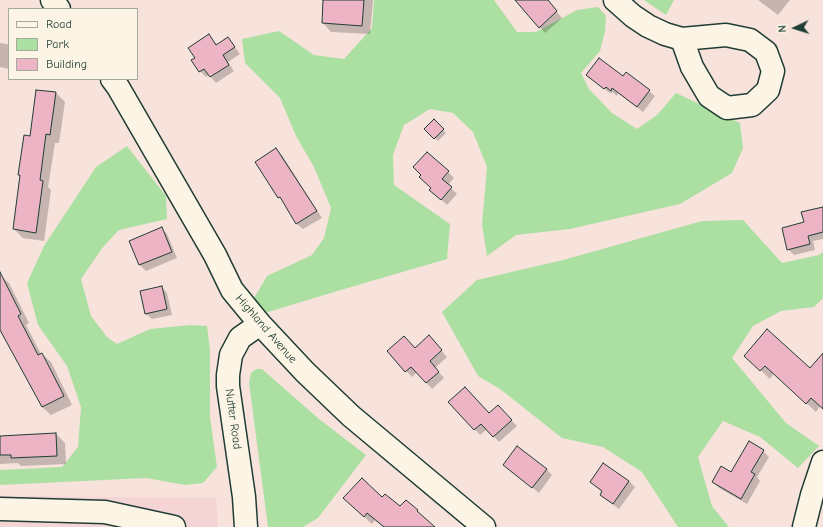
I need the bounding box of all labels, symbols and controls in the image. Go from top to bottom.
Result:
legend [8,8,138,80]
north arrow [775,8,815,48]
text: Road [46,17,72,31]
text: N [776,25,789,33]
text: Park [46,37,69,51]
text: Building [46,57,87,71]
street label: Highland Avenue [232,292,300,366]
street label: Nutter Road [222,388,244,450]

